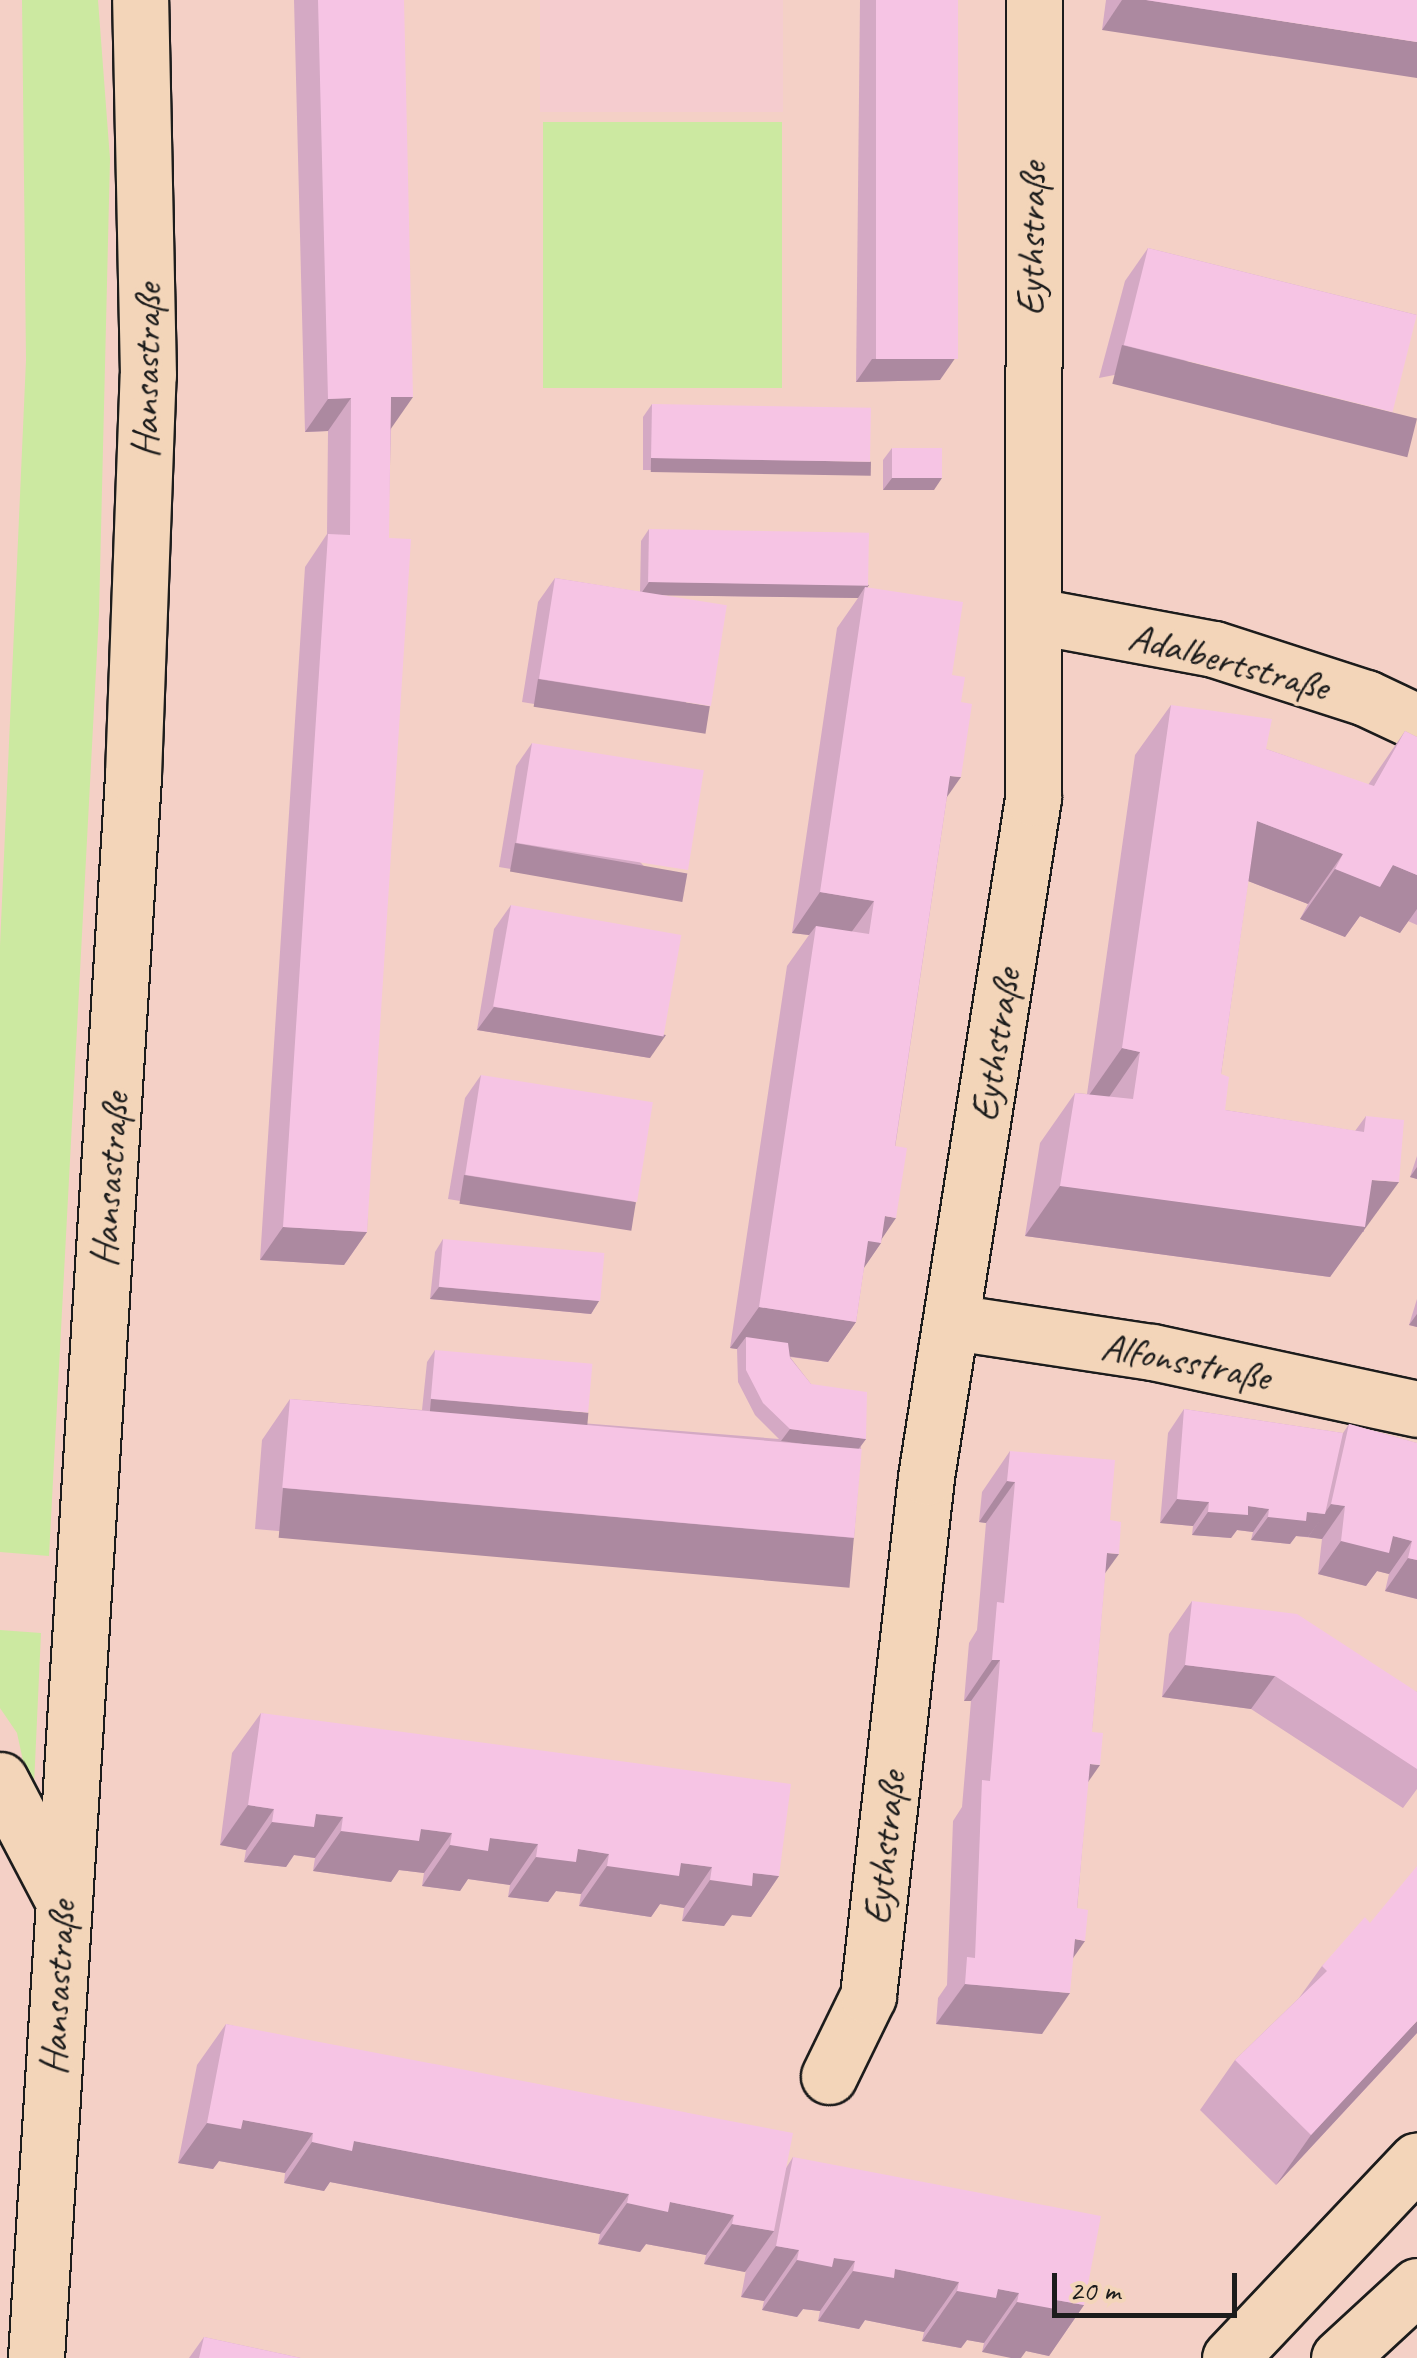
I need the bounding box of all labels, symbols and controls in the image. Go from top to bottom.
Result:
street label: Eythstraße [1006,162,1056,316]
street label: Hansastraße [120,283,172,459]
street label: Adalbertstraße [1124,611,1334,711]
street label: Eythstraße [959,965,1031,1125]
street label: Hansastraße [79,1091,139,1269]
street label: Alfonsstraße [1098,1321,1274,1401]
street label: Eythstraße [852,1769,916,1927]
street label: Hansastraße [28,1900,86,2076]
scale bar [1057,2253,1242,2315]
text: 20 m [1069,2271,1120,2309]

